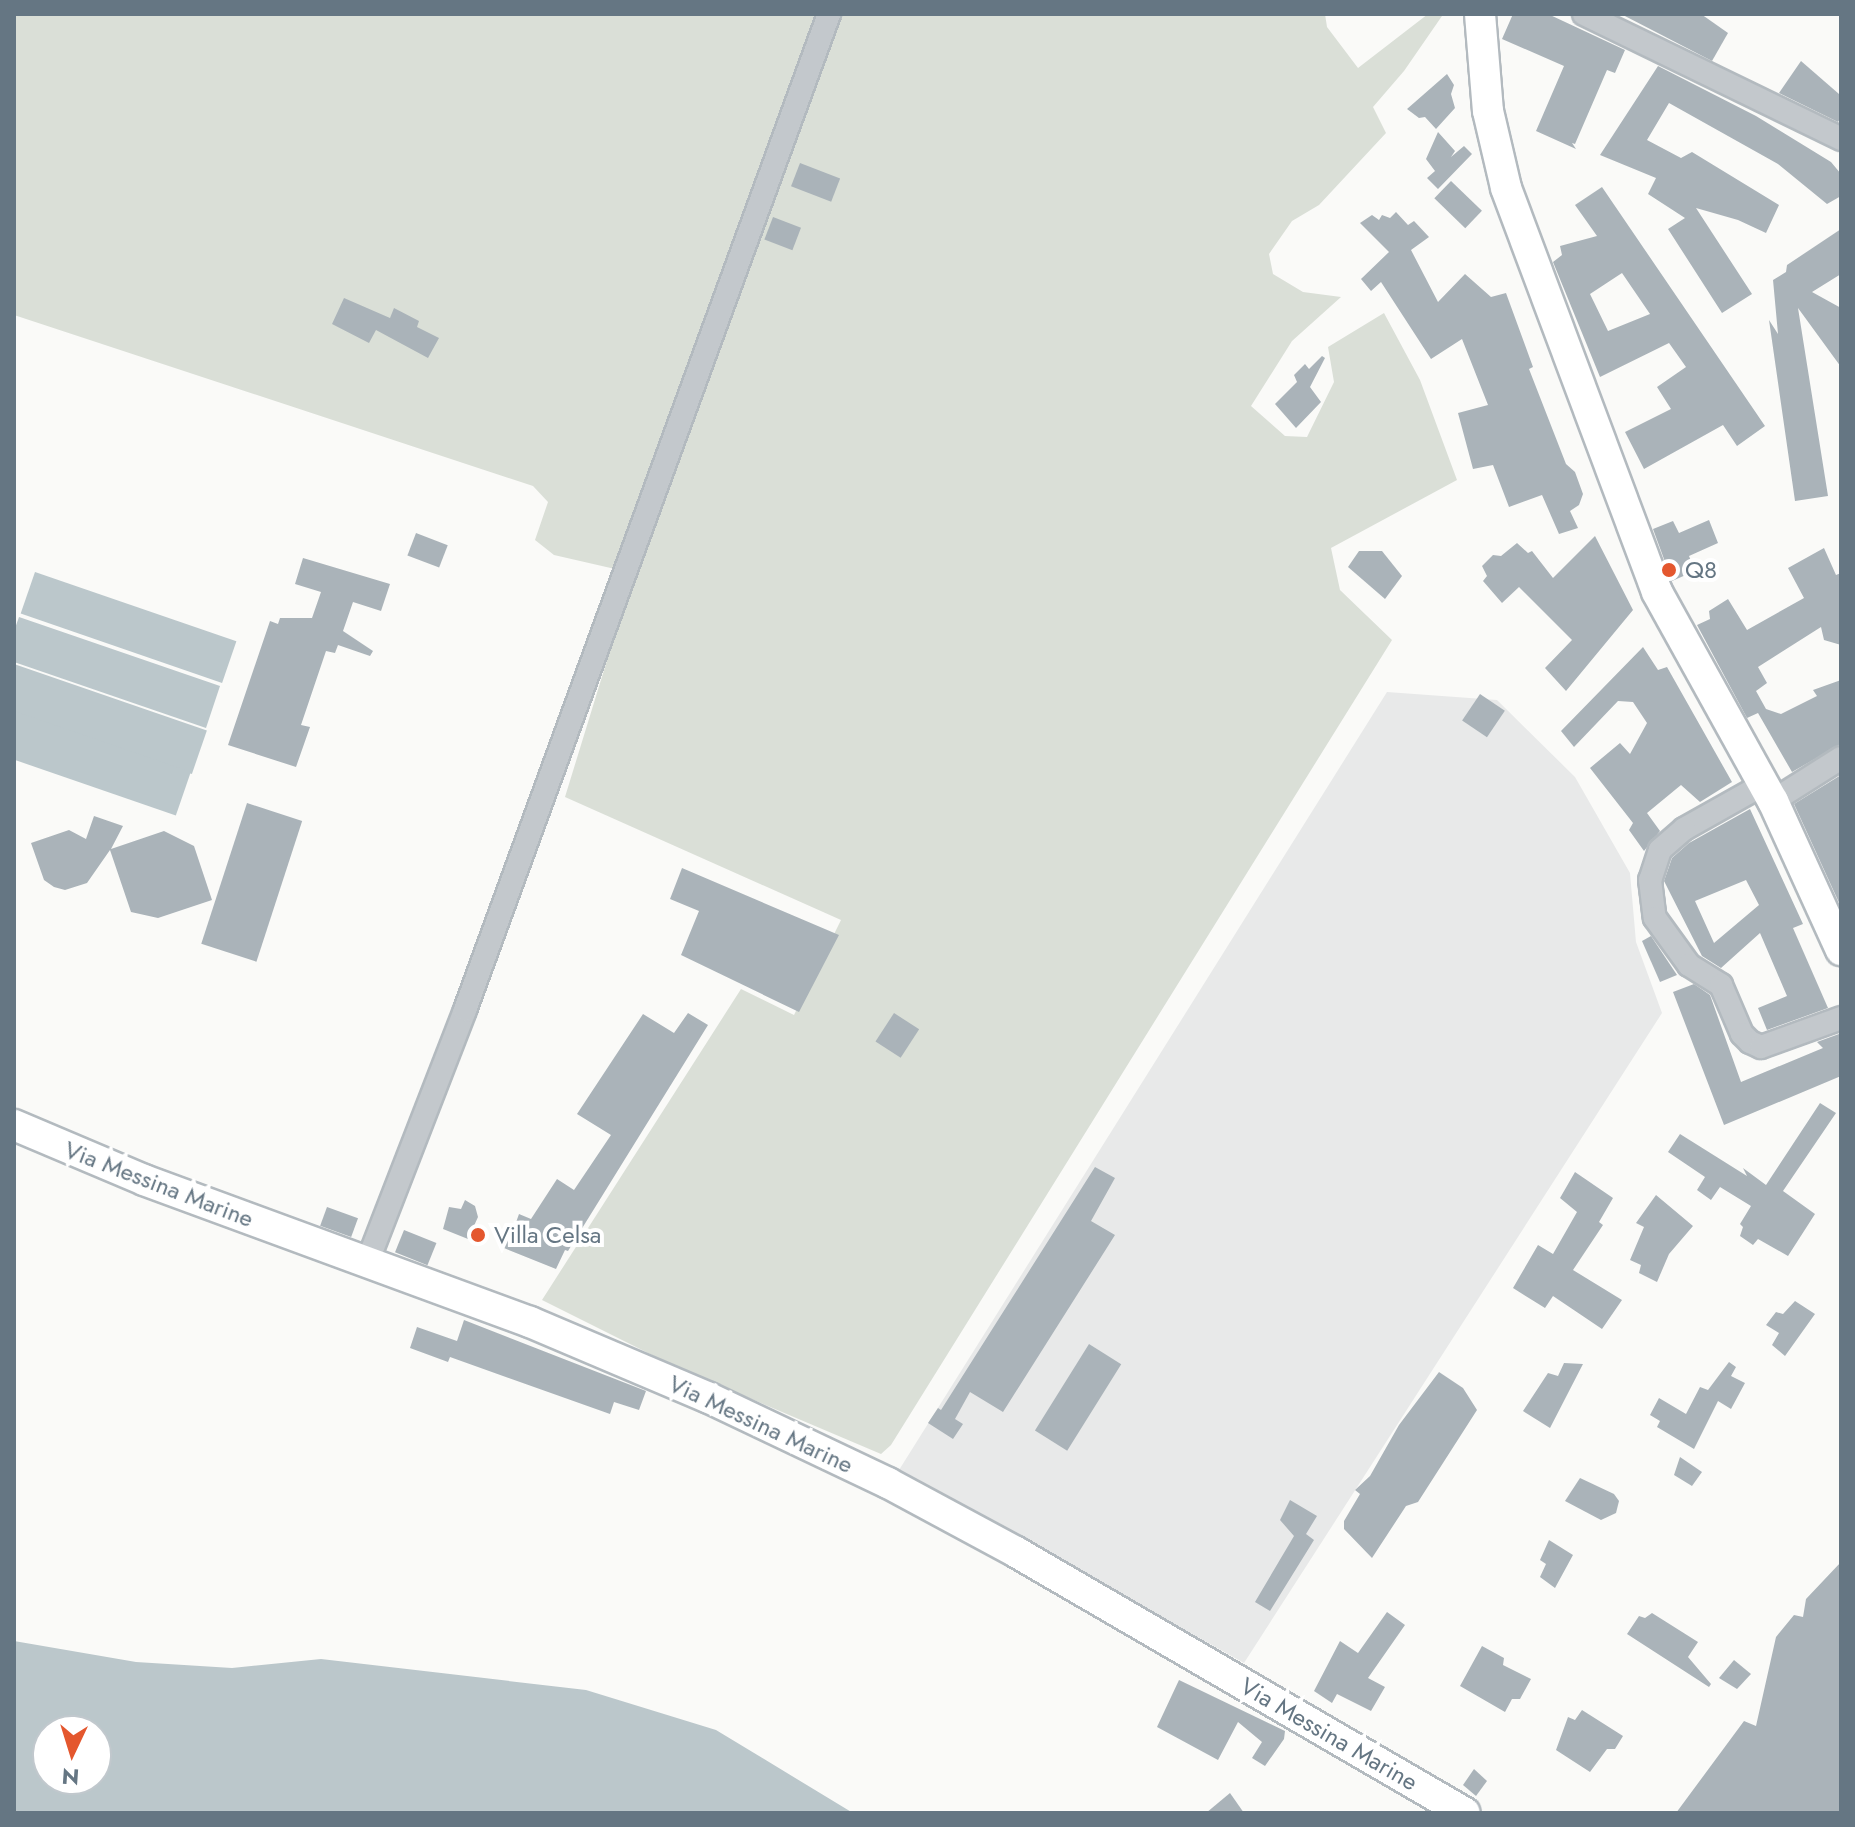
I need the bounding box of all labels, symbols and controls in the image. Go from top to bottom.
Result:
place label: Q8 [1685,556,1717,584]
marker: Q8 [1660,561,1678,579]
street label: Via Messina Marine [60,1135,258,1233]
place label: Villa Celsa [494,1221,601,1249]
marker: Villa Celsa [469,1226,487,1244]
street label: Via Messina Marine [664,1369,858,1479]
street label: Via Messina Marine [1235,1672,1423,1796]
north arrow [32,1715,112,1795]
text: N [61,1760,80,1794]

